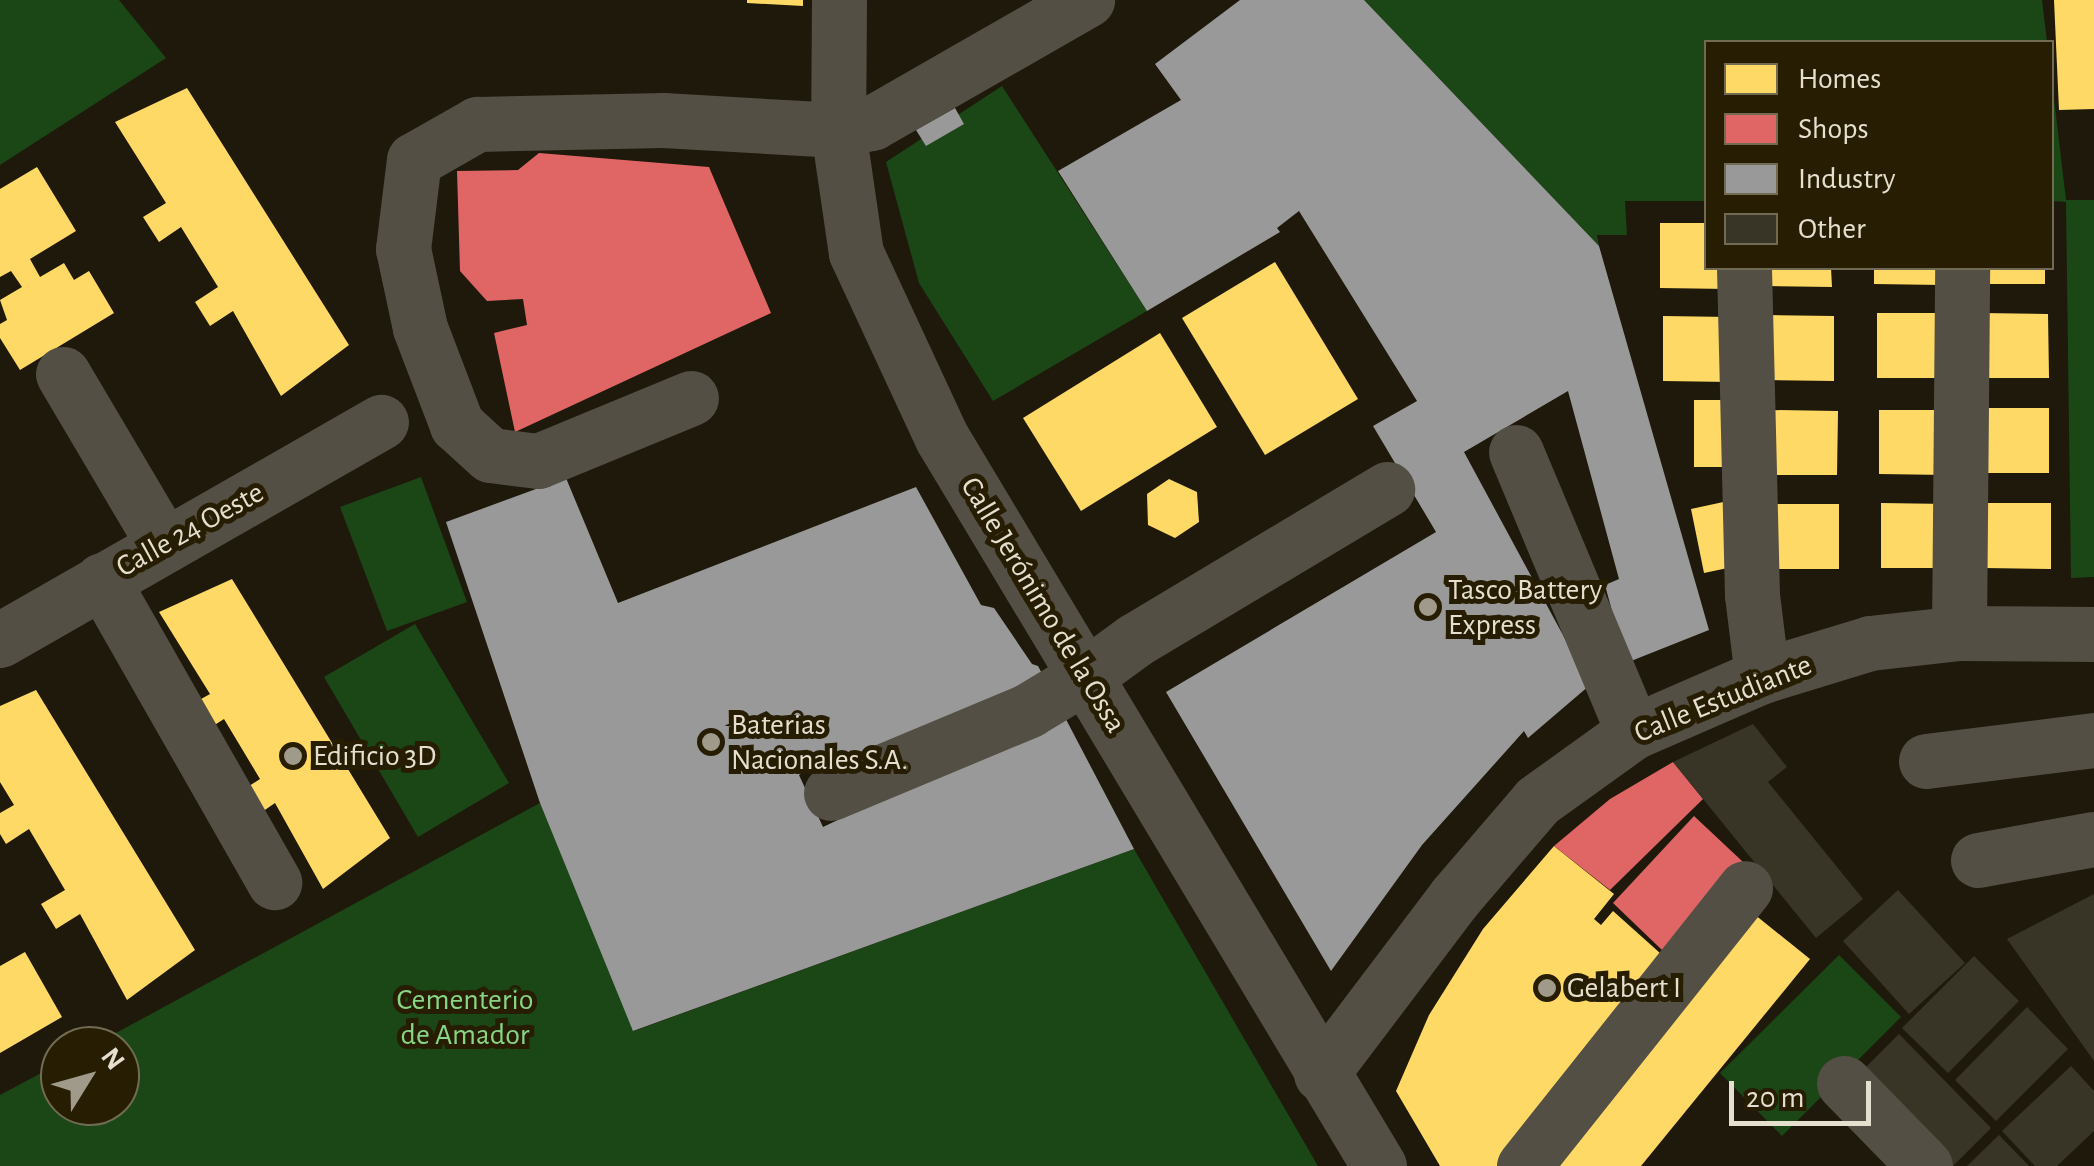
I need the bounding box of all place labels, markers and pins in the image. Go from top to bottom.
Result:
place label: Tasco Battery Express [1448,572,1602,642]
marker: Tasco Battery Express [1417,596,1439,618]
place label: Baterias Nacionales S.A. [731,707,908,778]
marker: Baterias Nacionales S.A. [700,731,722,753]
place label: Edificio 3D [313,738,436,774]
marker: Edificio 3D [282,745,304,767]
place label: Gelabert I [1567,970,1681,1006]
marker: Gelabert I [1536,977,1558,999]

